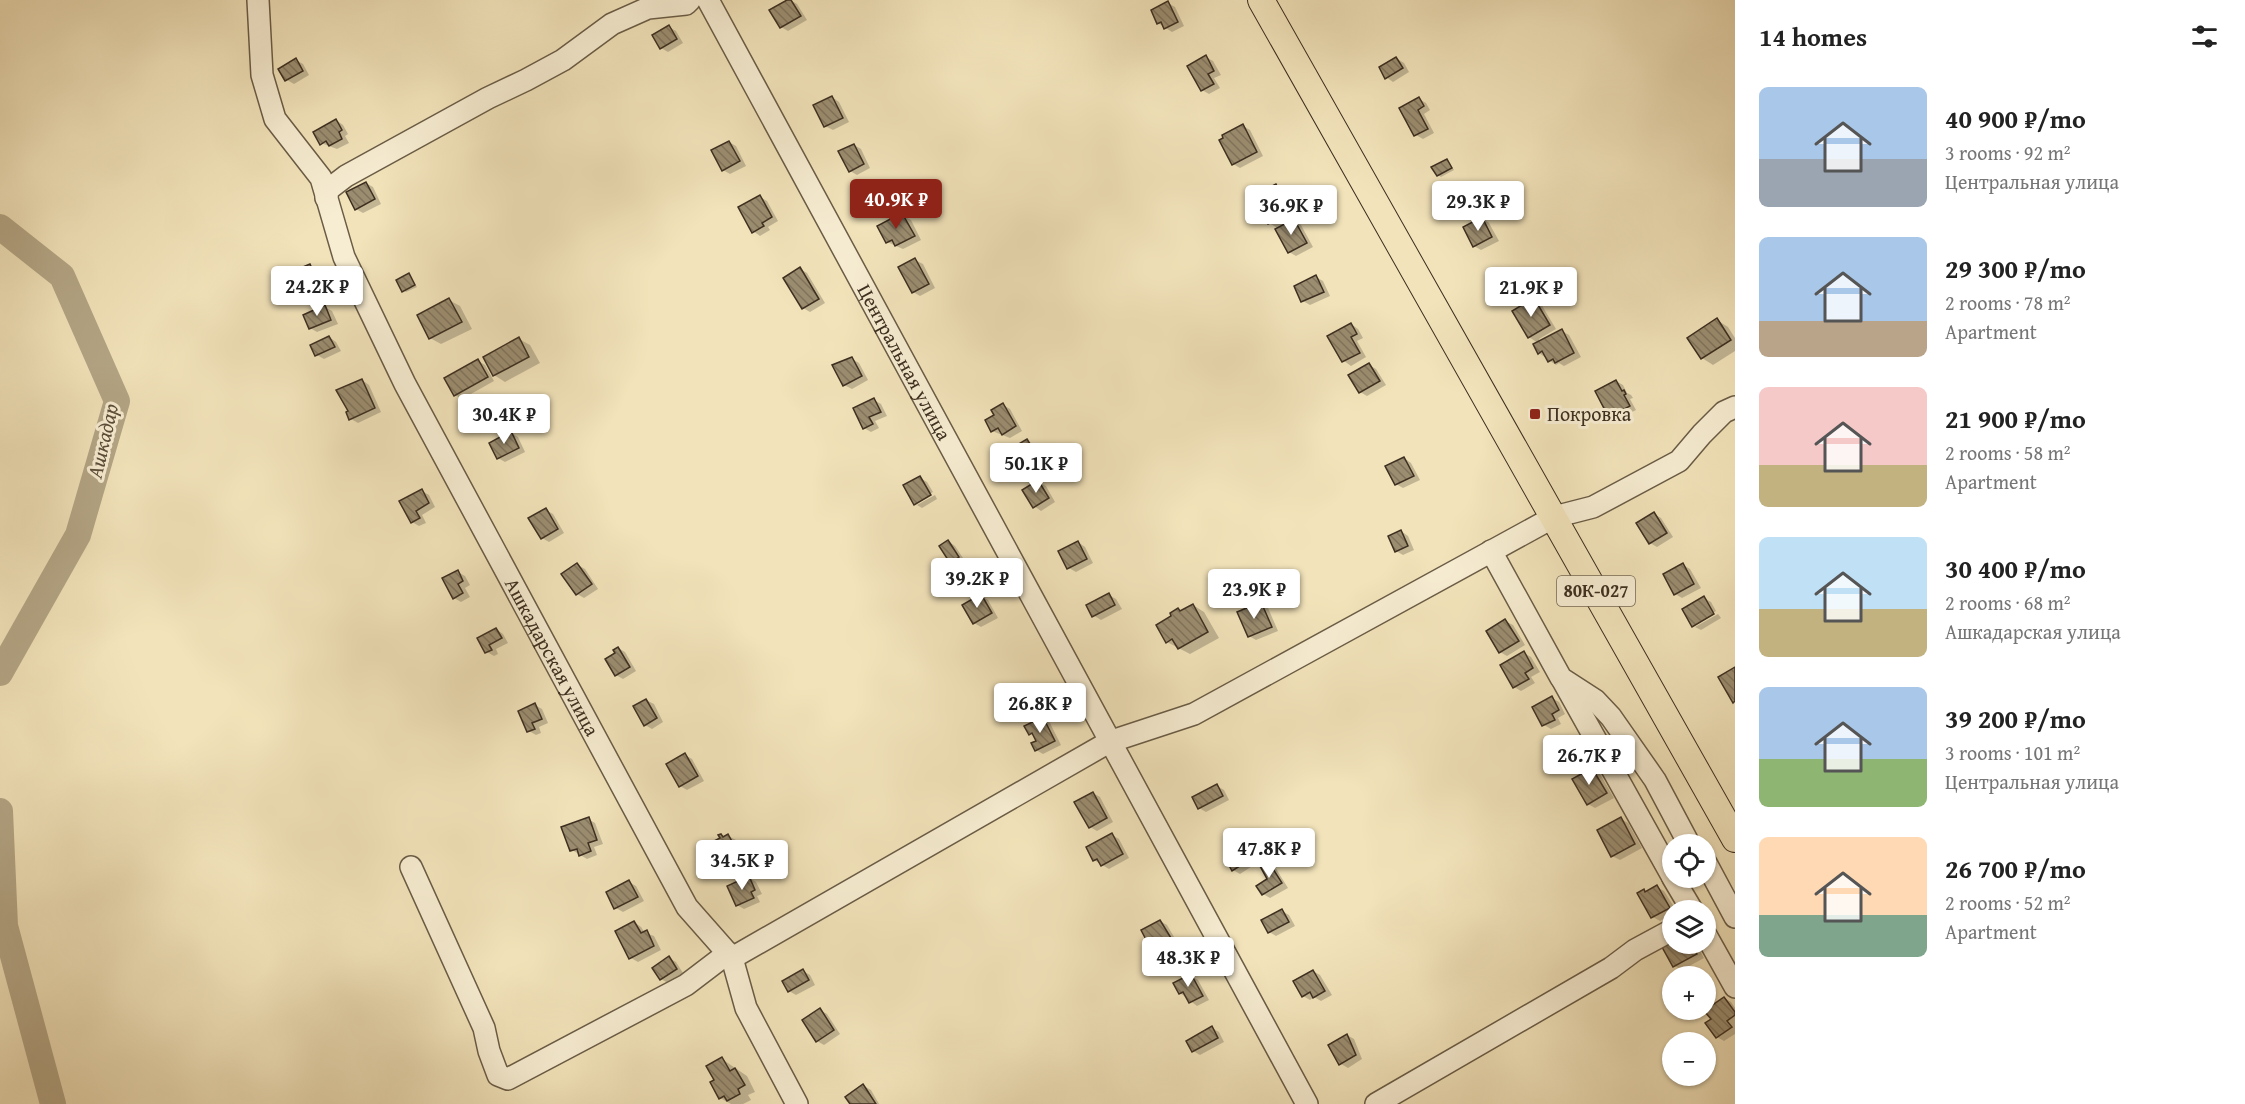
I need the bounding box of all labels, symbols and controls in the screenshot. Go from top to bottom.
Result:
text: 14 homes [1759,17,1867,56]
icon: filters [2188,20,2221,53]
text: 40 900 ₽/mo [1945,99,2086,138]
icon: home [1807,111,1879,183]
text: 3 rooms · 92 m² [1945,138,2071,167]
text: Центральная улица [1945,167,2119,196]
pin: 40.9K ₽ [841,179,951,230]
pin: 29.3K ₽ [1423,181,1533,232]
text: 40.9K ₽ [864,184,928,213]
pin: 36.9K ₽ [1236,185,1346,236]
text: 29.3K ₽ [1446,186,1510,215]
text: 36.9K ₽ [1259,190,1323,219]
text: 29 300 ₽/mo [1945,249,2086,288]
icon: home [1807,261,1879,333]
pin: 24.2K ₽ [262,266,372,317]
pin: 21.9K ₽ [1476,267,1586,318]
text: 24.2K ₽ [285,271,349,300]
text: 21.9K ₽ [1499,272,1563,301]
street label: Центральная улица [851,278,959,446]
text: 2 rooms · 78 m² [1945,288,2071,317]
text: Apartment [1945,317,2037,346]
pin: 30.4K ₽ [449,394,559,445]
text: 30.4K ₽ [472,399,536,428]
place label: Покровка [1547,399,1632,428]
text: 21 900 ₽/mo [1945,399,2086,438]
water label: Ашкадар [79,400,126,482]
marker: Покровка [1528,407,1542,421]
icon: home [1807,411,1879,483]
text: 2 rooms · 58 m² [1945,438,2071,467]
pin: 50.1K ₽ [981,443,1091,494]
text: 50.1K ₽ [1004,448,1068,477]
text: Apartment [1945,467,2037,496]
text: 30 400 ₽/mo [1945,549,2086,588]
pin: 39.2K ₽ [922,558,1032,609]
icon: home [1807,561,1879,633]
text: 39.2K ₽ [945,563,1009,592]
pin: 23.9K ₽ [1199,569,1309,620]
street label: Ашкадарская улица [498,572,607,741]
text: 23.9K ₽ [1222,574,1286,603]
road number: 80К-027 [1557,576,1635,606]
text: 2 rooms · 68 m² [1945,588,2071,617]
text: Ашкадарская улица [1945,617,2121,646]
pin: 26.8K ₽ [985,683,1095,734]
text: 26.8K ₽ [1008,688,1072,717]
text: 39 200 ₽/mo [1945,699,2086,738]
icon: home [1807,711,1879,783]
pin: 26.7K ₽ [1534,735,1644,786]
text: 3 rooms · 101 m² [1945,738,2080,767]
text: 26.7K ₽ [1557,740,1621,769]
text: Центральная улица [1945,767,2119,796]
pin: 47.8K ₽ [1214,828,1324,879]
text: 47.8K ₽ [1237,833,1301,862]
map controls [1662,834,1716,1086]
button: locate [1662,834,1716,888]
pin: 34.5K ₽ [687,840,797,891]
text: 34.5K ₽ [710,845,774,874]
text: 26 700 ₽/mo [1945,849,2086,888]
icon: home [1807,861,1879,933]
text: 2 rooms · 52 m² [1945,888,2071,917]
button: layers [1662,900,1716,954]
text: Apartment [1945,917,2037,946]
pin: 48.3K ₽ [1133,937,1243,988]
text: 48.3K ₽ [1156,942,1220,971]
button: + [1662,966,1716,1020]
button: − [1662,1032,1716,1086]

